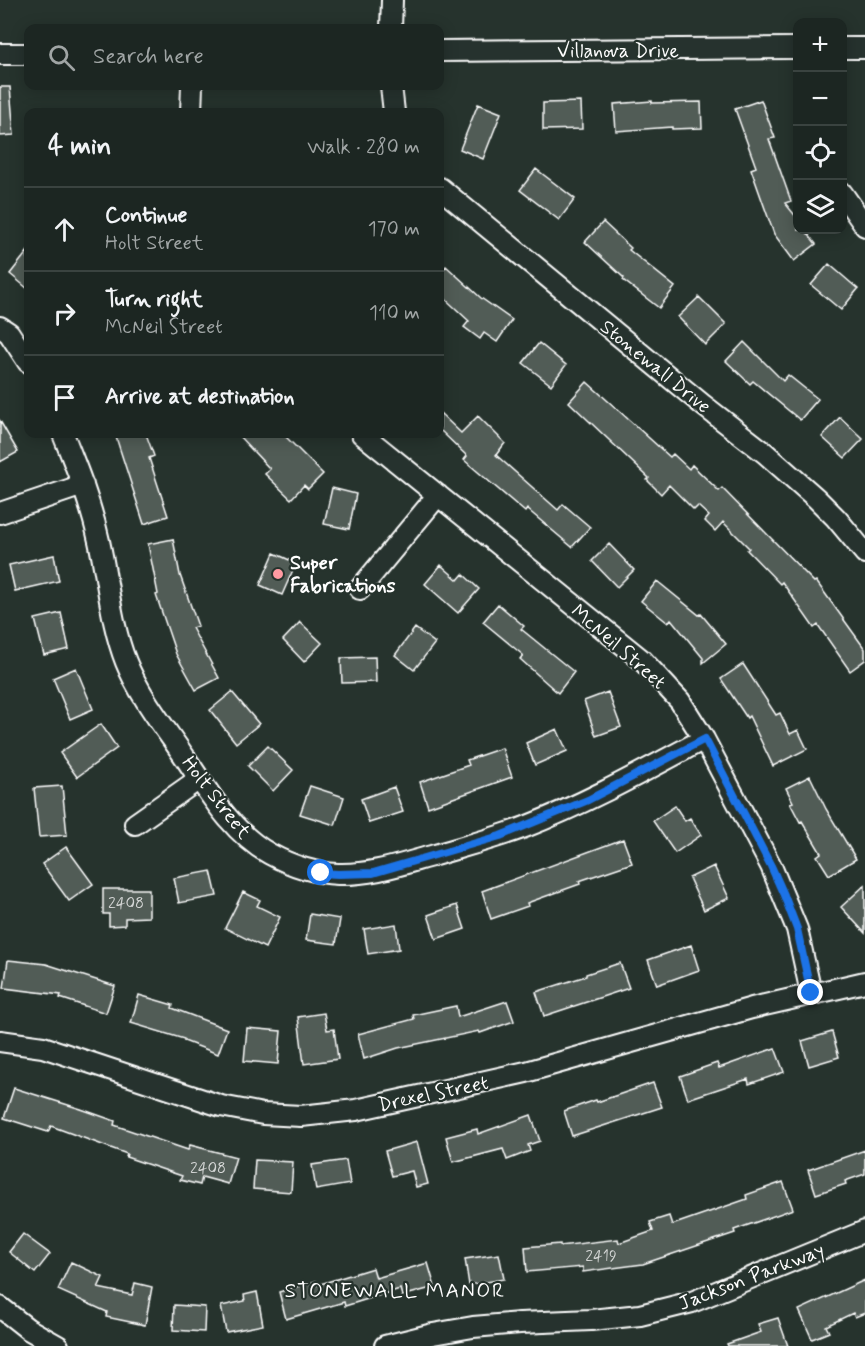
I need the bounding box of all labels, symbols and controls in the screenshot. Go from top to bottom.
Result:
map controls [793,18,847,234]
button: + [793,18,847,72]
search box [24,24,444,90]
street label: Villanova Drive [557,38,679,65]
icon: search [45,41,78,74]
text: Search here [93,43,204,71]
button: − [793,72,847,126]
button: locate [793,126,847,180]
text: 4 min [48,130,111,164]
text: Walk · 280 m [307,134,420,161]
button: layers [793,180,847,234]
text: Continue [105,202,187,230]
icon: ahead [48,213,81,246]
text: 170 m [368,216,420,243]
text: Holt Street [105,230,204,257]
text: Turn right [105,286,203,314]
icon: right [48,297,81,330]
text: 110 m [369,300,420,327]
text: McNeil Street [105,314,223,341]
street label: Stonewall Drive [594,314,716,420]
icon: arrive [48,381,81,414]
text: Arrive at destination [105,383,295,411]
place label: Super Fabrications [290,550,396,600]
marker: Super Fabrications [271,567,285,581]
street label: McNeil Street [565,598,671,696]
street label: Holt Street [175,751,257,845]
route start [307,859,333,885]
house number: 2408 [108,893,144,914]
route end [797,979,823,1005]
street label: Drexel Street [376,1070,491,1119]
house number: 2408 [190,1158,226,1179]
street label: Jackson Parkway [675,1237,828,1318]
house number: 2419 [585,1246,617,1267]
district label: STONEWALL MANOR [284,1277,506,1305]

